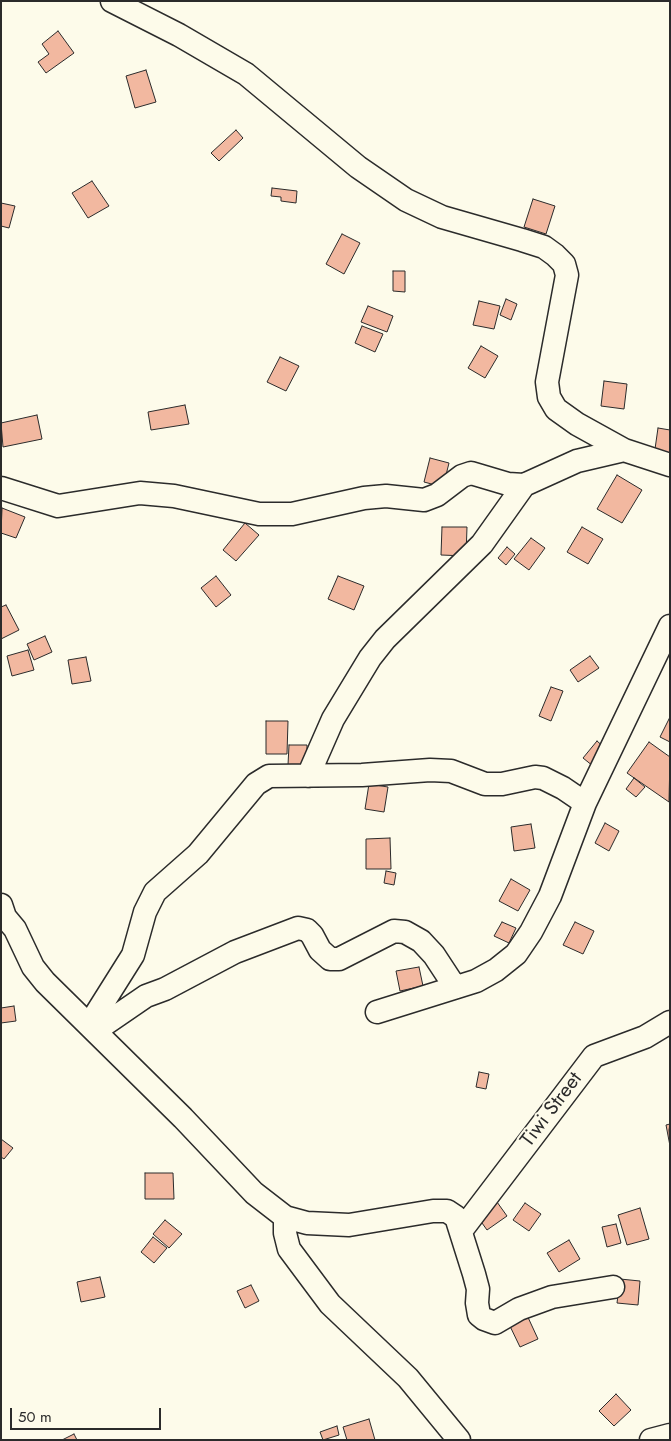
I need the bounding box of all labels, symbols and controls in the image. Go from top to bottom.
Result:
street label: Tiwi Street [516,1068,588,1152]
scale bar [12,1398,164,1430]
text: 50 m [18,1406,52,1428]

